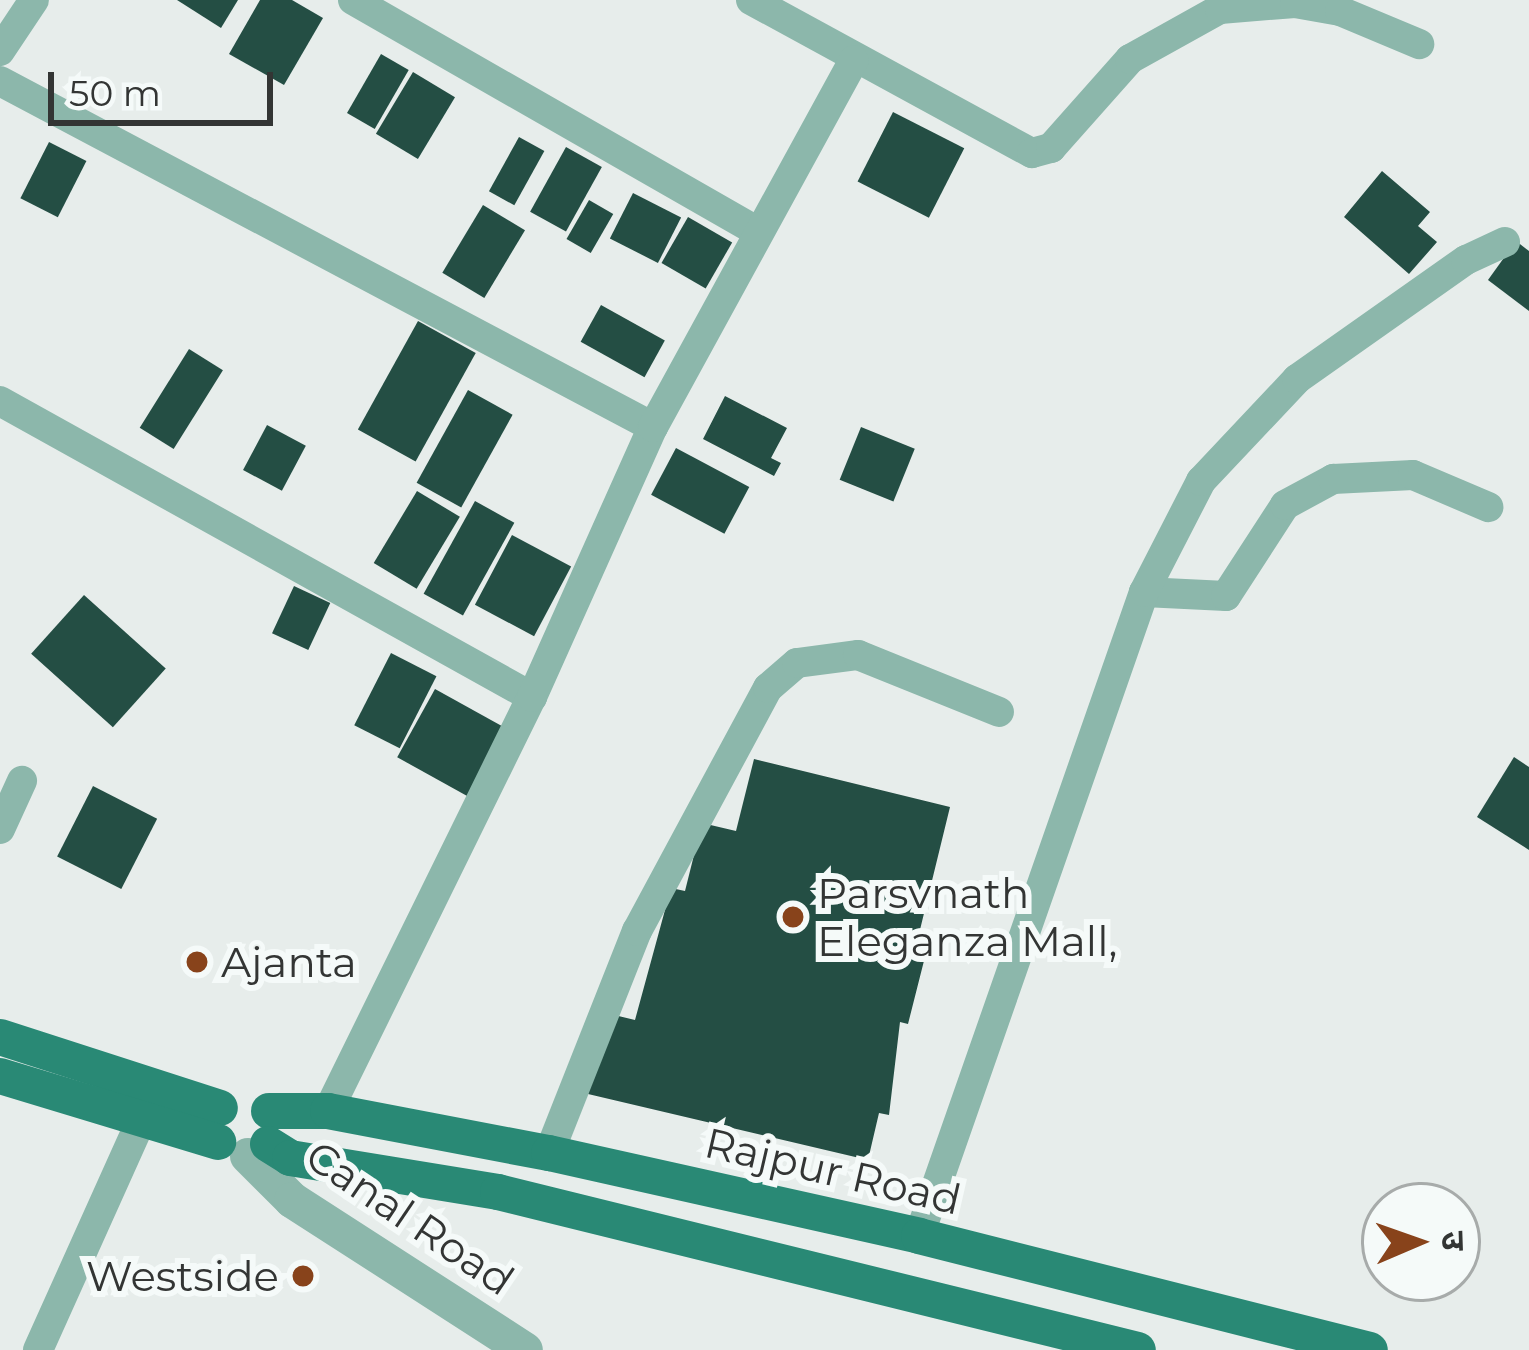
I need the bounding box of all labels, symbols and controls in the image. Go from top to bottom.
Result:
scale bar [54,48,279,122]
text: 50 m [69,71,161,115]
place label: Parsvnath Eleganza Mall, [817,868,1117,966]
marker: Parsvnath Eleganza Mall, [780,904,806,930]
place label: Ajanta [221,937,357,987]
marker: Ajanta [184,949,210,975]
street label: Rajpur Road [700,1117,966,1225]
street label: Canal Road [297,1130,523,1306]
north arrow [1361,1182,1481,1302]
text: उ [1434,1231,1474,1251]
place label: Westside [86,1251,279,1301]
marker: Westside [290,1263,316,1289]

